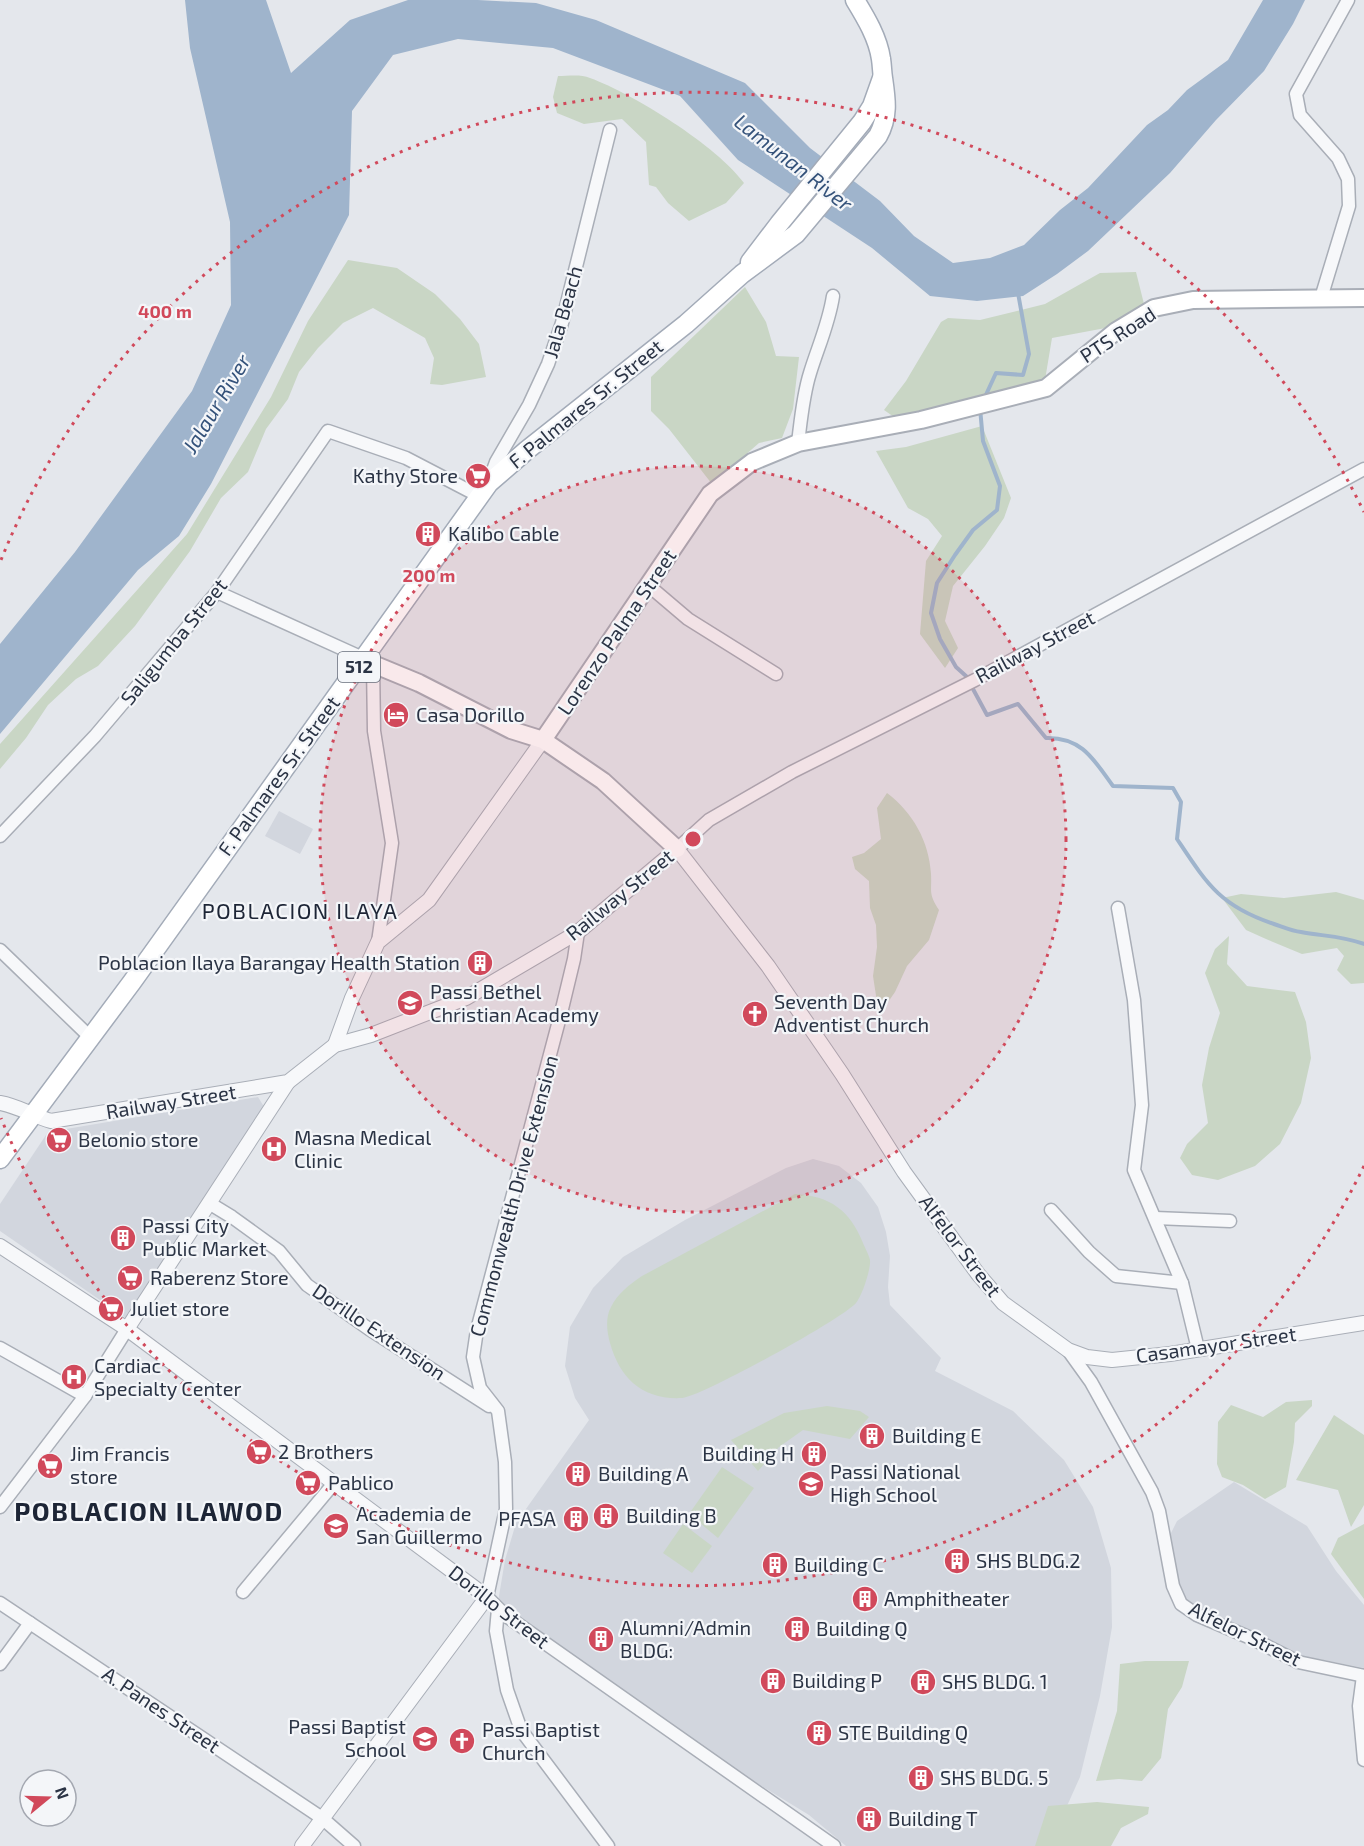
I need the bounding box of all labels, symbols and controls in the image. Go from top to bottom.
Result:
water label: Lamunan River [730,108,858,216]
street label: Jala Beach [537,263,587,361]
text: 400 m [138,300,192,322]
street label: PTS Road [1075,301,1160,367]
street label: F. Palmares Sr. Street [503,333,668,473]
water label: Jalaur River [176,349,255,458]
supermarket icon: Kathy Store [463,461,493,491]
place label: Kathy Store [353,463,458,487]
building icon: Kalibo Cable [413,519,443,549]
place label: Kalibo Cable [448,521,559,545]
street label: Lorenzo Palma Street [552,544,681,719]
text: 200 m [403,564,455,586]
street label: Saligumba Street [115,573,232,709]
street label: Railway Street [971,604,1099,688]
road number: 512 [338,652,380,682]
street label: F. Palmares Sr. Street [212,691,344,860]
hotel icon: Casa Dorillo [381,700,411,730]
place label: Casa Dorillo [416,702,525,726]
centre of rings [683,829,703,849]
street label: Railway Street [561,843,678,945]
district label: POBLACION ILAYA [202,897,398,923]
building icon: Poblacion Ilaya Barangay Health Station [465,948,495,978]
place label: Poblacion Ilaya Barangay Health Station [98,950,460,974]
place label: Passi Bethel Christian Academy [430,979,599,1026]
school or university icon: Passi Bethel Christian Academy [395,988,425,1018]
place label: Seventh Day Adventist Church [774,989,929,1036]
church icon: Seventh Day Adventist Church [740,999,770,1029]
street label: Commonwealth Drive Extension [464,1052,562,1339]
street label: Railway Street [104,1079,238,1123]
supermarket icon: Belonio store [44,1125,74,1155]
place label: Masna Medical Clinic [294,1125,431,1172]
place label: Belonio store [78,1127,198,1151]
hospital icon: Masna Medical Clinic [259,1134,289,1164]
street label: Alfelor Street [915,1190,1007,1301]
place label: Passi City Public Market [142,1213,267,1260]
building icon: Passi City Public Market [108,1223,138,1253]
supermarket icon: Raberenz Store [115,1263,145,1293]
place label: Raberenz Store [150,1265,289,1289]
street label: Dorillo Extension [309,1278,451,1385]
supermarket icon: Juliet store [96,1294,126,1324]
place label: Juliet store [130,1296,230,1320]
street label: Casamayor Street [1134,1321,1298,1367]
place label: Cardiac Specialty Center [94,1353,241,1400]
hospital icon: Cardiac Specialty Center [59,1362,89,1392]
building icon: Building E [857,1421,887,1451]
place label: Building E [892,1423,982,1447]
supermarket icon: 2 Brothers [244,1437,274,1467]
place label: 2 Brothers [278,1439,373,1463]
building icon: Building H [799,1439,829,1469]
place label: Jim Francis store [70,1441,170,1488]
place label: Building H [702,1441,794,1465]
supermarket icon: Jim Francis store [35,1451,65,1481]
building icon: Building A [563,1459,593,1489]
place label: Passi National High School [830,1459,960,1506]
place label: Building A [598,1461,689,1485]
supermarket icon: Pablico [293,1468,323,1498]
school or university icon: Passi National High School [796,1469,826,1499]
place label: Pablico [328,1470,394,1494]
district label: POBLACION ILAWOD [14,1495,284,1526]
place label: Academia de San Guillermo [356,1501,483,1548]
building icon: Building B [591,1501,621,1531]
place label: Building B [626,1503,717,1527]
building icon: PFASA [561,1504,591,1534]
place label: PFASA [498,1506,557,1530]
school or university icon: Academia de San Guillermo [321,1511,351,1541]
building icon: SHS BLDG.2 [942,1546,972,1576]
place label: SHS BLDG.2 [976,1548,1081,1572]
building icon: Building C [760,1550,790,1580]
place label: Building C [794,1552,884,1576]
street label: Dorillo Street [445,1560,555,1653]
building icon: Amphitheater [850,1584,880,1614]
place label: Amphitheater [884,1586,1009,1610]
street label: Alfelor Street [1186,1596,1306,1671]
building icon: Building Q [782,1614,812,1644]
place label: Alumni/Admin BLDG: [620,1615,751,1662]
place label: Building Q [816,1616,908,1640]
building icon: Alumni/Admin BLDG: [586,1624,616,1654]
street label: A. Panes Street [98,1661,225,1758]
building icon: Building P [758,1666,788,1696]
building icon: SHS BLDG. 1 [908,1667,938,1697]
place label: Building P [792,1668,882,1692]
place label: SHS BLDG. 1 [942,1669,1048,1693]
place label: Passi Baptist School [288,1714,406,1761]
place label: Passi Baptist Church [482,1717,600,1764]
building icon: STE Building Q [804,1718,834,1748]
place label: STE Building Q [838,1720,968,1744]
school or university icon: Passi Baptist School [410,1724,440,1754]
church icon: Passi Baptist Church [447,1726,477,1756]
building icon: SHS BLDG. 5 [906,1763,936,1793]
place label: SHS BLDG. 5 [940,1765,1049,1789]
north arrow [18,1768,78,1828]
text: N [52,1784,74,1802]
building icon: Building T [854,1804,884,1834]
place label: Building T [888,1806,978,1830]

